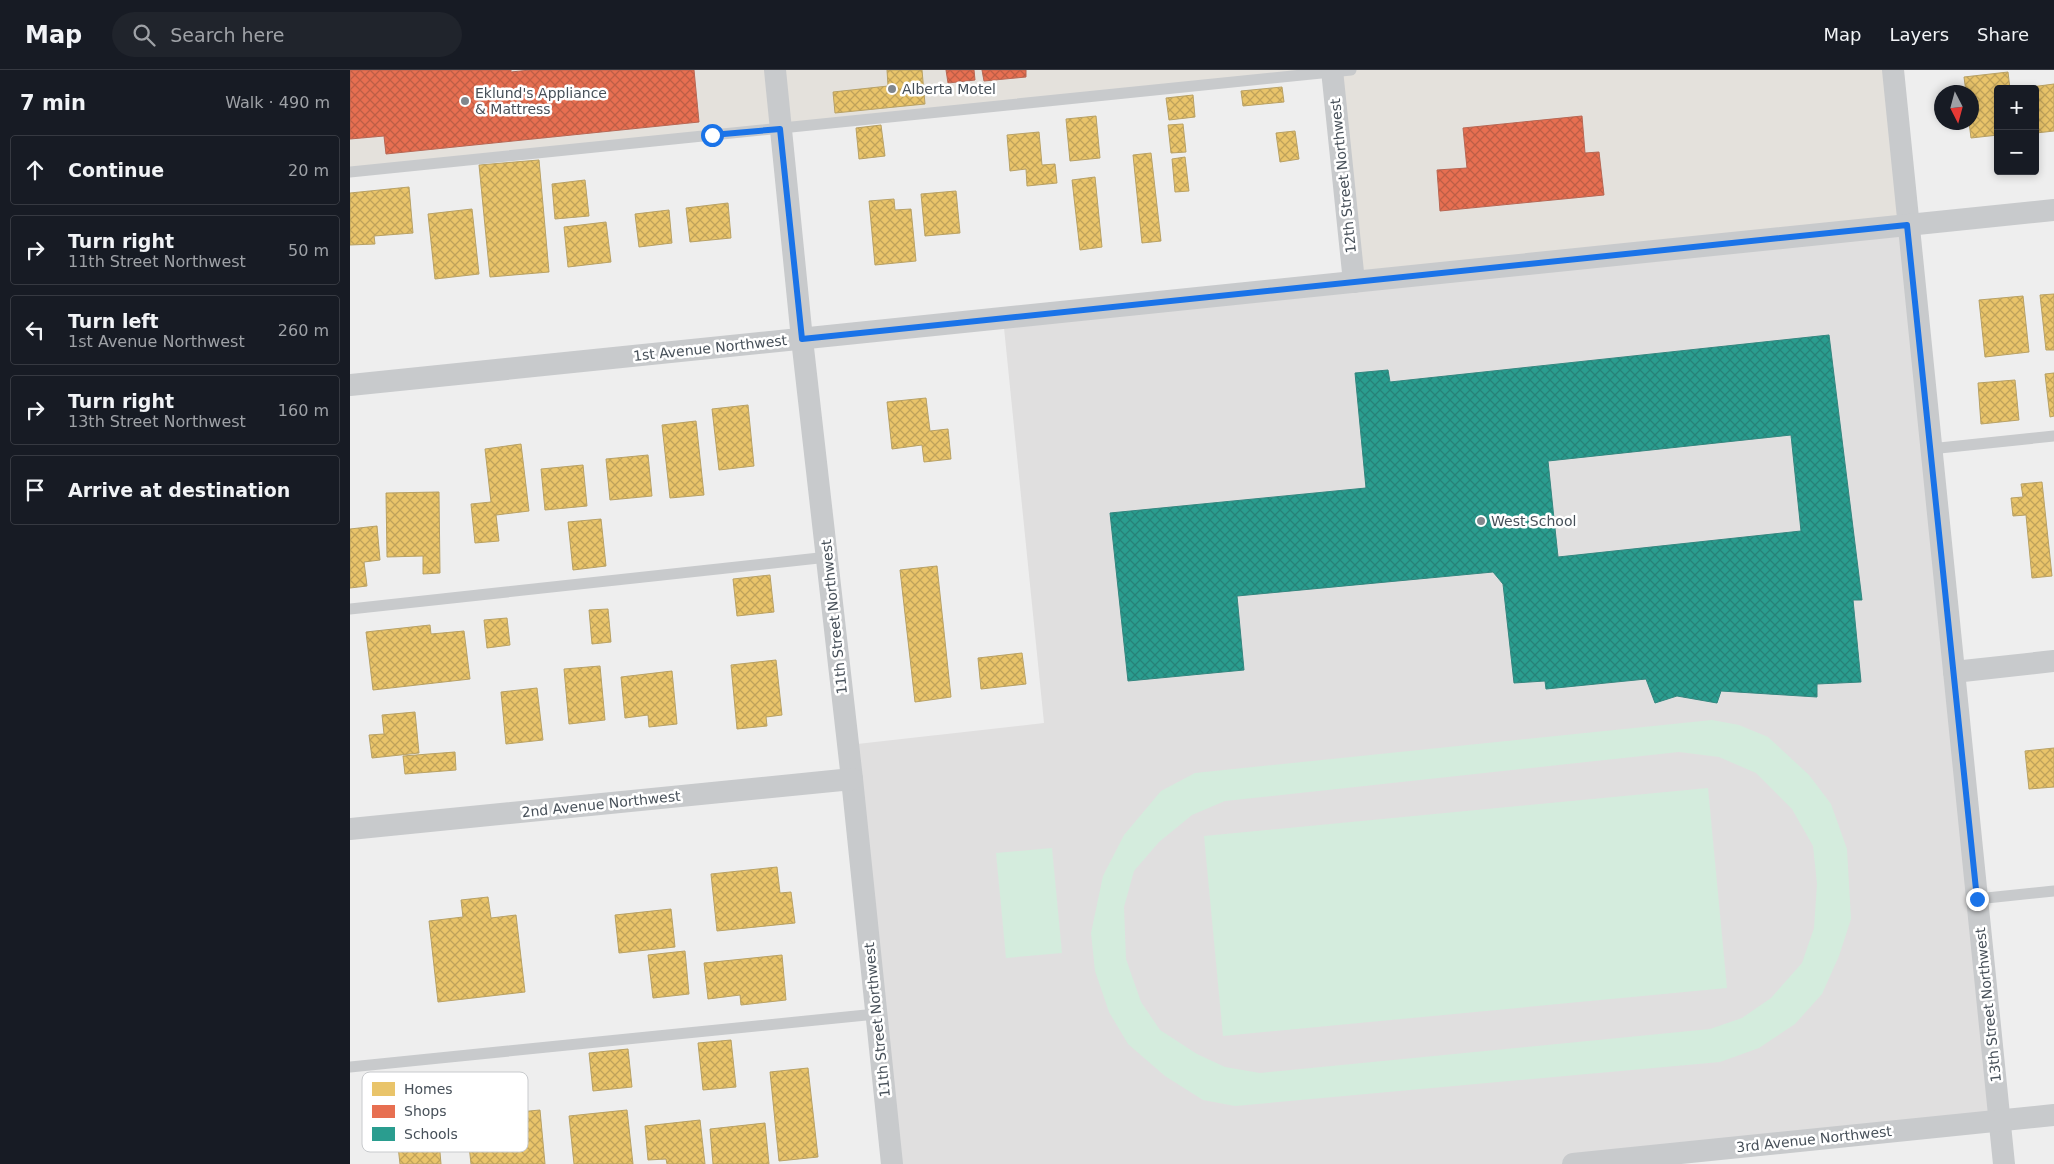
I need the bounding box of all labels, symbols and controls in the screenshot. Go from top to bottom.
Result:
search box [112,12,462,57]
text: Map [25,21,82,49]
icon: search [130,21,158,49]
text: Search here [170,24,284,46]
text: Map [1823,24,1861,45]
text: Layers [1889,24,1949,45]
text: Share [1977,24,2029,45]
place label: Alberta Motel [902,81,996,97]
marker: Alberta Motel [886,83,898,95]
place label: Eklund's Appliance & Mattress [475,85,607,117]
north arrow [1934,85,1979,130]
map controls [1994,85,2039,175]
button: + [1994,85,2039,130]
text: 7 min [20,91,86,115]
text: Walk · 490 m [225,93,330,112]
marker: Eklund's Appliance & Mattress [459,95,471,107]
street label: 12th Street Northwest [1327,97,1359,254]
route start [701,124,724,147]
button: − [1994,130,2039,175]
icon: ahead [21,156,49,184]
text: Continue [68,159,164,181]
text: 20 m [288,161,329,180]
text: Turn right [68,230,174,252]
icon: right [21,236,49,264]
text: 50 m [288,241,329,260]
text: 11th Street Northwest [68,252,246,271]
text: Turn left [68,310,159,332]
icon: left [21,316,49,344]
text: 260 m [278,321,329,340]
text: 1st Avenue Northwest [68,332,245,351]
street label: 1st Avenue Northwest [632,332,788,364]
text: Turn right [68,390,174,412]
icon: right [21,396,49,424]
text: 160 m [278,401,329,420]
text: 13th Street Northwest [68,412,246,431]
icon: arrive [21,476,49,504]
text: Arrive at destination [68,479,290,501]
place label: West School [1491,513,1576,529]
marker: West School [1475,515,1487,527]
street label: 11th Street Northwest [818,538,850,695]
street label: 2nd Avenue Northwest [521,788,682,820]
route end [1966,888,1989,911]
street label: 13th Street Northwest [1972,926,2004,1083]
street label: 11th Street Northwest [861,941,893,1098]
legend [362,1072,528,1152]
text: Homes [404,1081,453,1097]
text: Shops [404,1103,447,1119]
street label: 3rd Avenue Northwest [1735,1123,1893,1155]
text: Schools [404,1126,458,1142]

